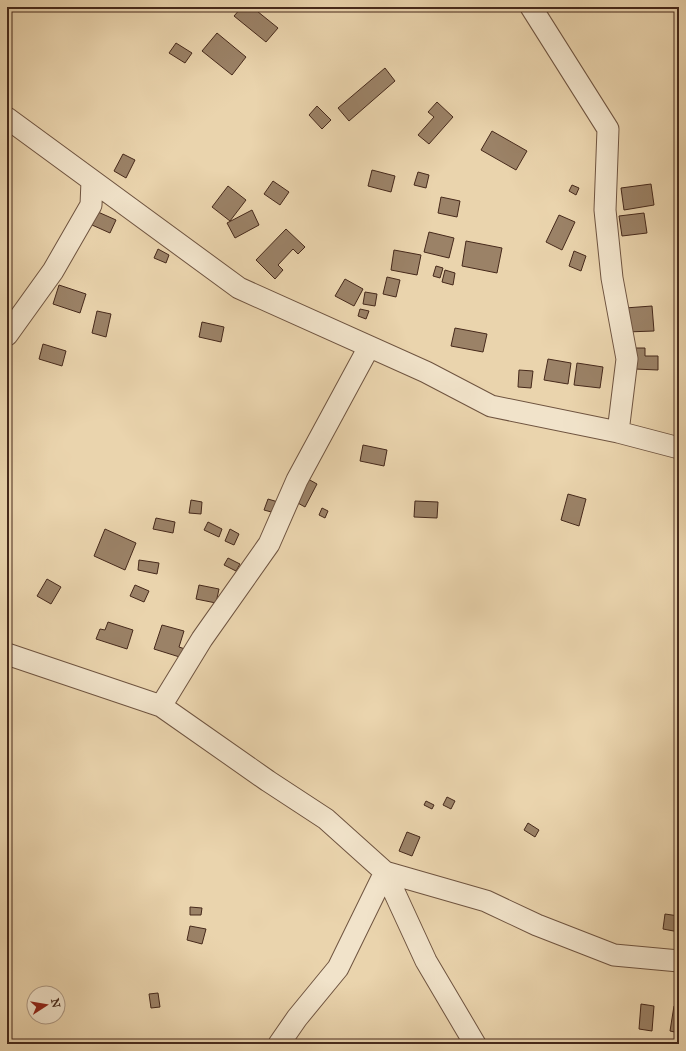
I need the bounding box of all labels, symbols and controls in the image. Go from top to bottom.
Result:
north arrow [26,985,66,1025]
text: N [48,997,63,1010]

